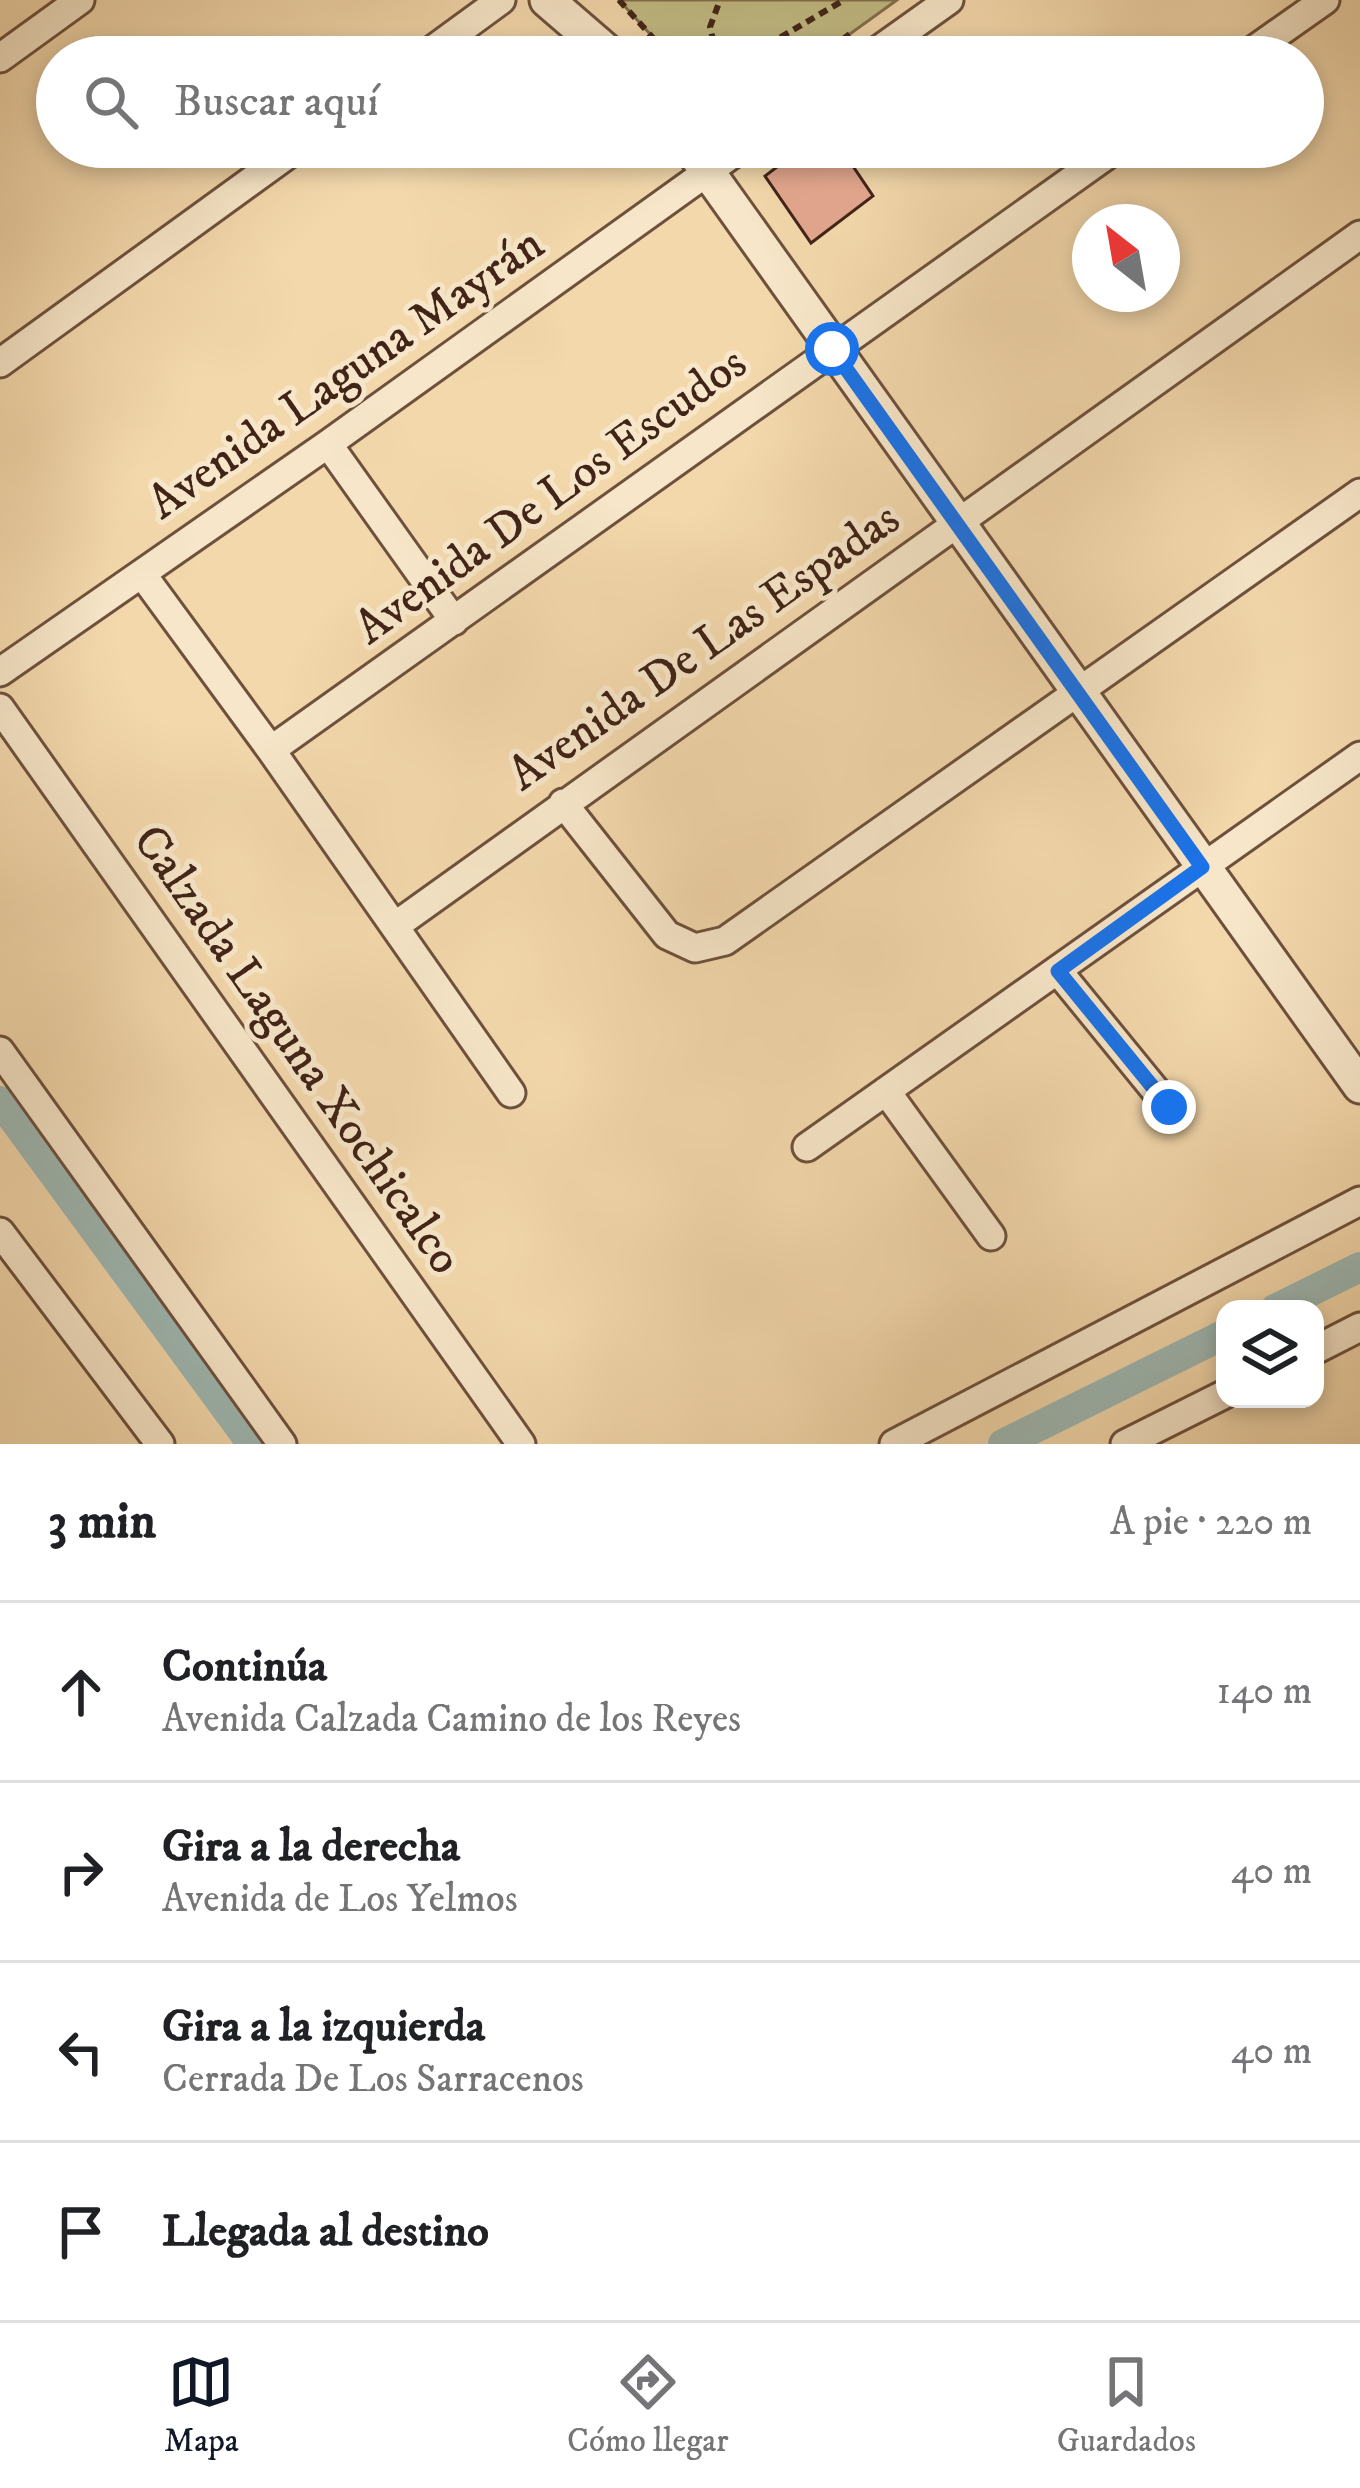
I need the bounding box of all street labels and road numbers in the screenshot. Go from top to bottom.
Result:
street label: Avenida Laguna Mayrán [136,215,556,533]
street label: Avenida De Los Escudos [343,334,759,658]
street label: Avenida De Las Espadas [496,489,912,805]
street label: Calzada Laguna Xochicalco [119,814,475,1286]

